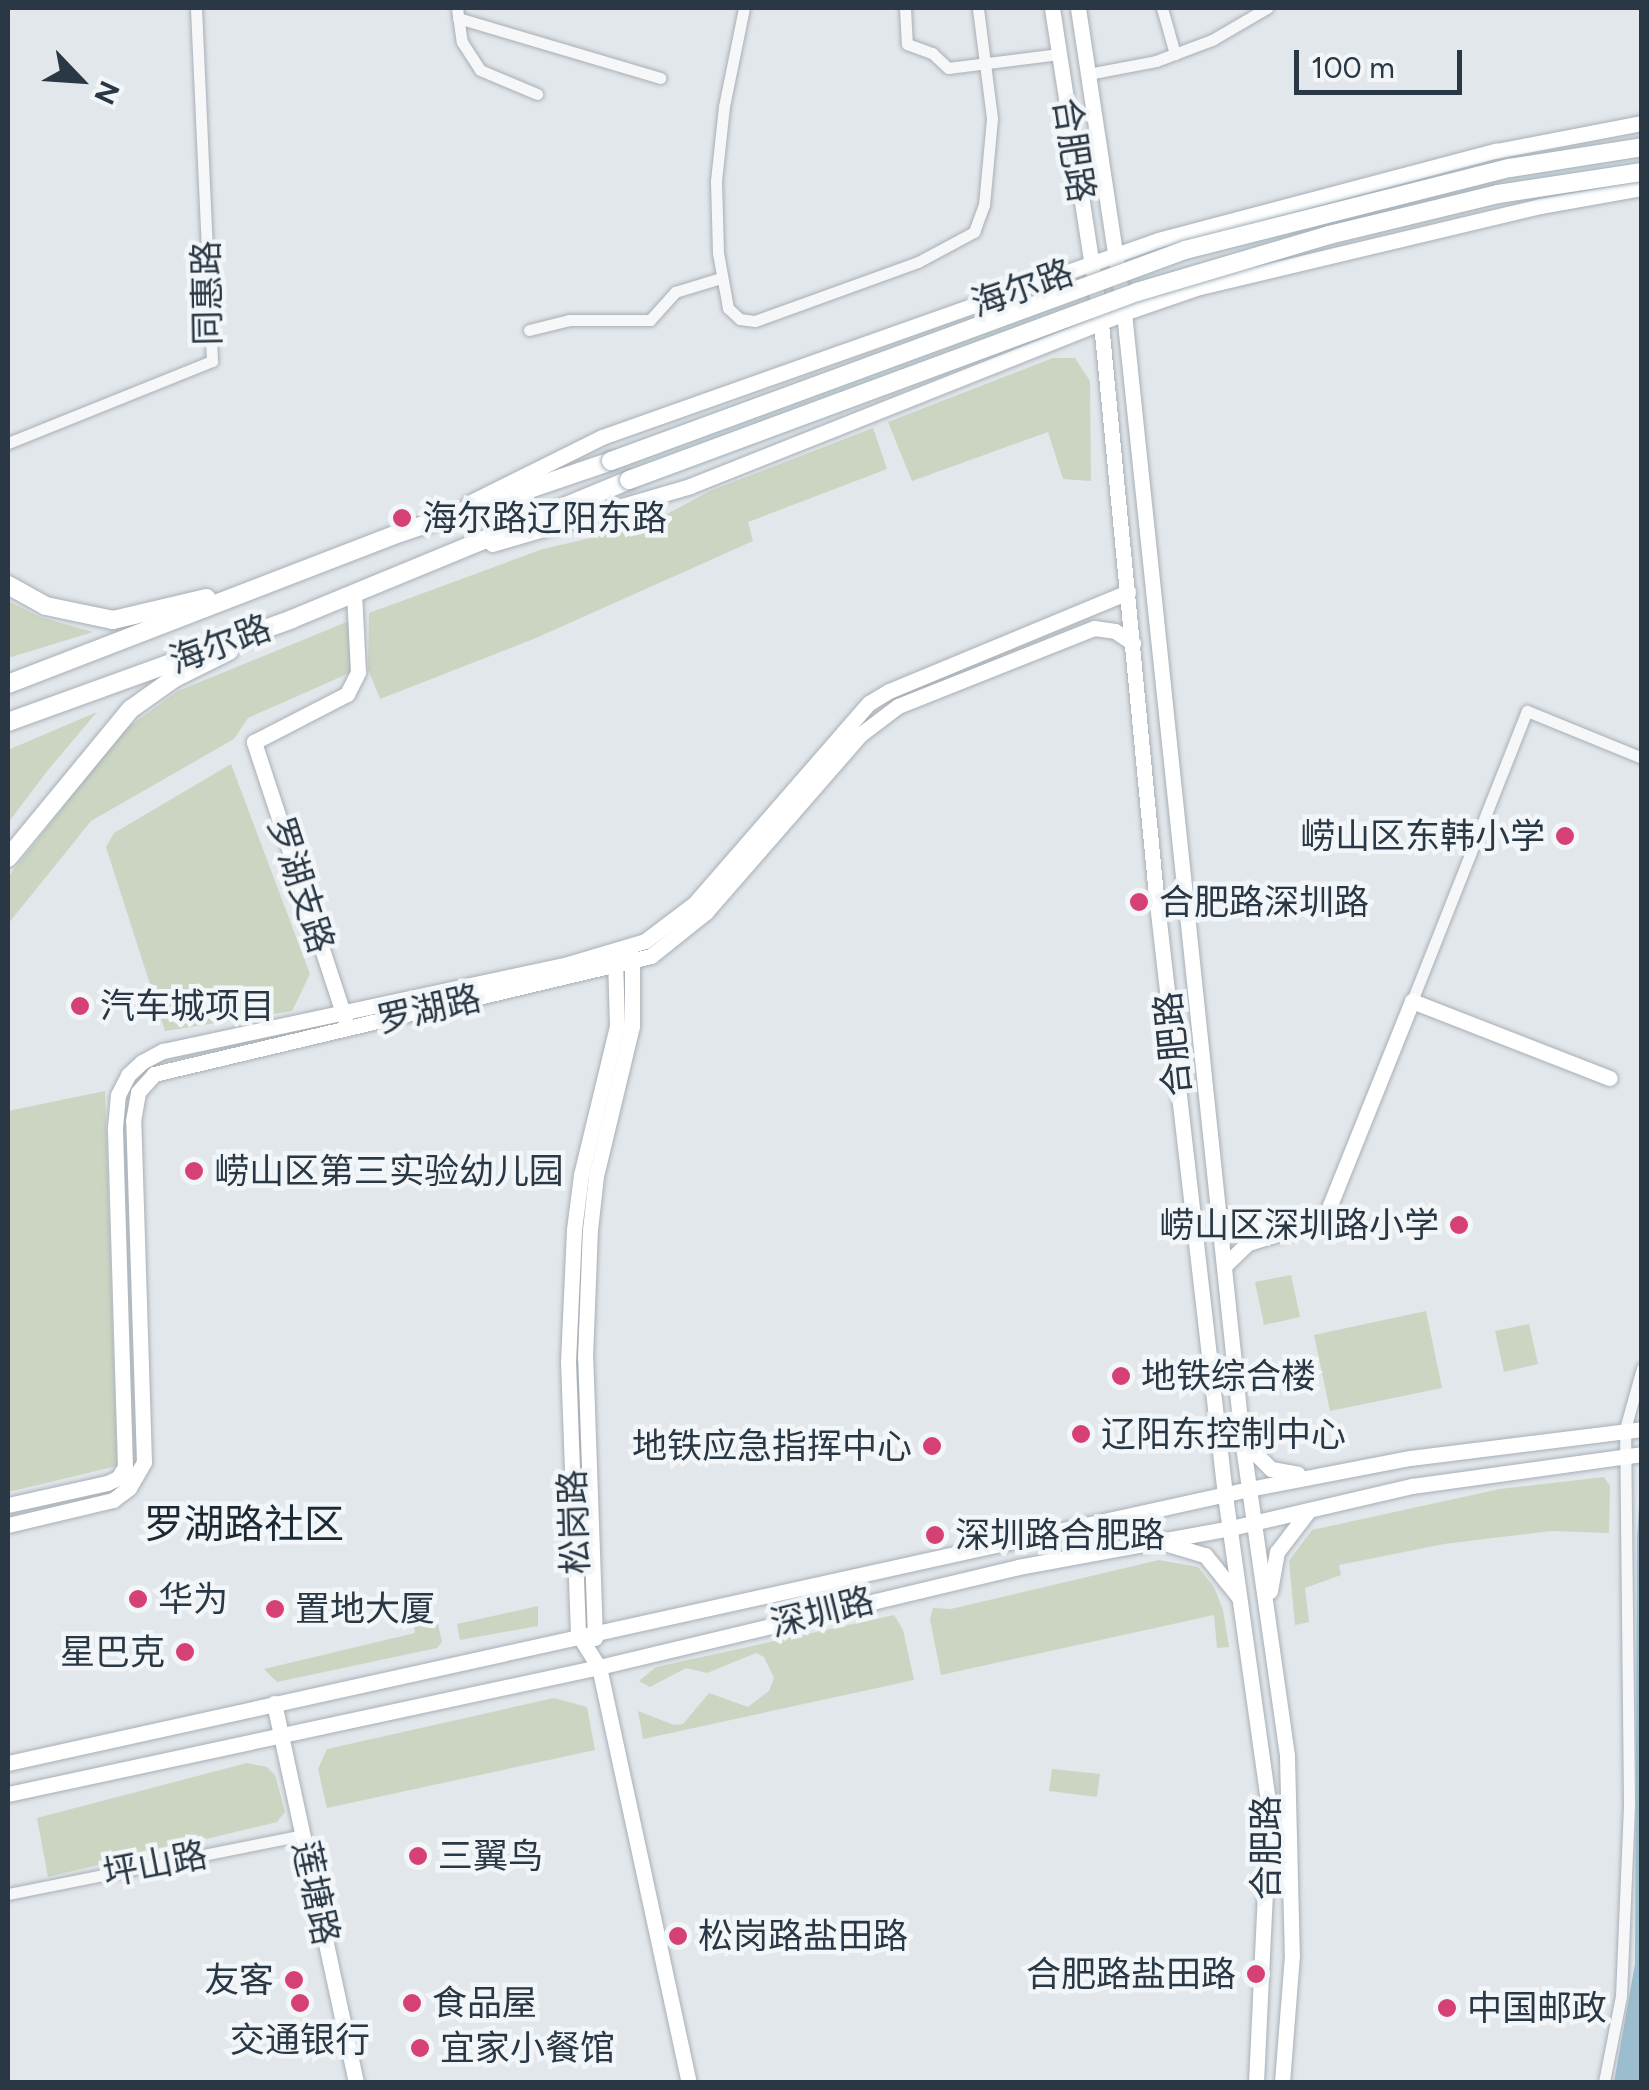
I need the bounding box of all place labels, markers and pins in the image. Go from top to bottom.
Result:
place label: 海尔路辽阳东路 [422,497,667,539]
marker: 海尔路辽阳东路 [391,507,413,529]
place label: 崂山区东韩小学 [1300,815,1545,857]
marker: 崂山区东韩小学 [1554,825,1576,847]
place label: 合肥路深圳路 [1159,881,1369,923]
marker: 合肥路深圳路 [1128,891,1150,913]
place label: 汽车城项目 [100,985,275,1027]
marker: 汽车城项目 [69,995,91,1017]
place label: 崂山区第三实验幼儿园 [214,1150,564,1192]
marker: 崂山区第三实验幼儿园 [183,1160,205,1182]
place label: 崂山区深圳路小学 [1159,1204,1439,1246]
marker: 崂山区深圳路小学 [1448,1214,1470,1236]
place label: 地铁综合楼 [1141,1355,1316,1397]
marker: 地铁综合楼 [1110,1365,1132,1387]
place label: 辽阳东控制中心 [1101,1413,1346,1455]
marker: 辽阳东控制中心 [1070,1423,1092,1445]
place label: 地铁应急指挥中心 [632,1425,912,1467]
marker: 地铁应急指挥中心 [921,1435,943,1457]
place label: 深圳路合肥路 [955,1514,1165,1556]
marker: 深圳路合肥路 [924,1524,946,1546]
place label: 华为 [158,1578,228,1620]
marker: 华为 [127,1588,149,1610]
place label: 置地大厦 [295,1588,435,1630]
marker: 置地大厦 [264,1598,286,1620]
place label: 星巴克 [60,1631,165,1673]
marker: 星巴克 [174,1641,196,1663]
place label: 三翼鸟 [438,1835,543,1877]
marker: 三翼鸟 [407,1845,429,1867]
place label: 松岗路盐田路 [698,1915,908,1957]
marker: 松岗路盐田路 [667,1925,689,1947]
place label: 合肥路盐田路 [1026,1953,1236,1995]
place label: 友客 [204,1959,274,2001]
marker: 合肥路盐田路 [1245,1963,1267,1985]
marker: 友客 [283,1969,305,1991]
place label: 食品屋 [432,1982,537,2024]
place label: 中国邮政 [1467,1987,1607,2029]
marker: 交通银行 [289,1992,311,2014]
marker: 食品屋 [401,1992,423,2014]
marker: 中国邮政 [1436,1997,1458,2019]
place label: 交通银行 [230,2019,370,2061]
place label: 宜家小餐馆 [440,2027,615,2069]
marker: 宜家小餐馆 [409,2037,431,2059]

